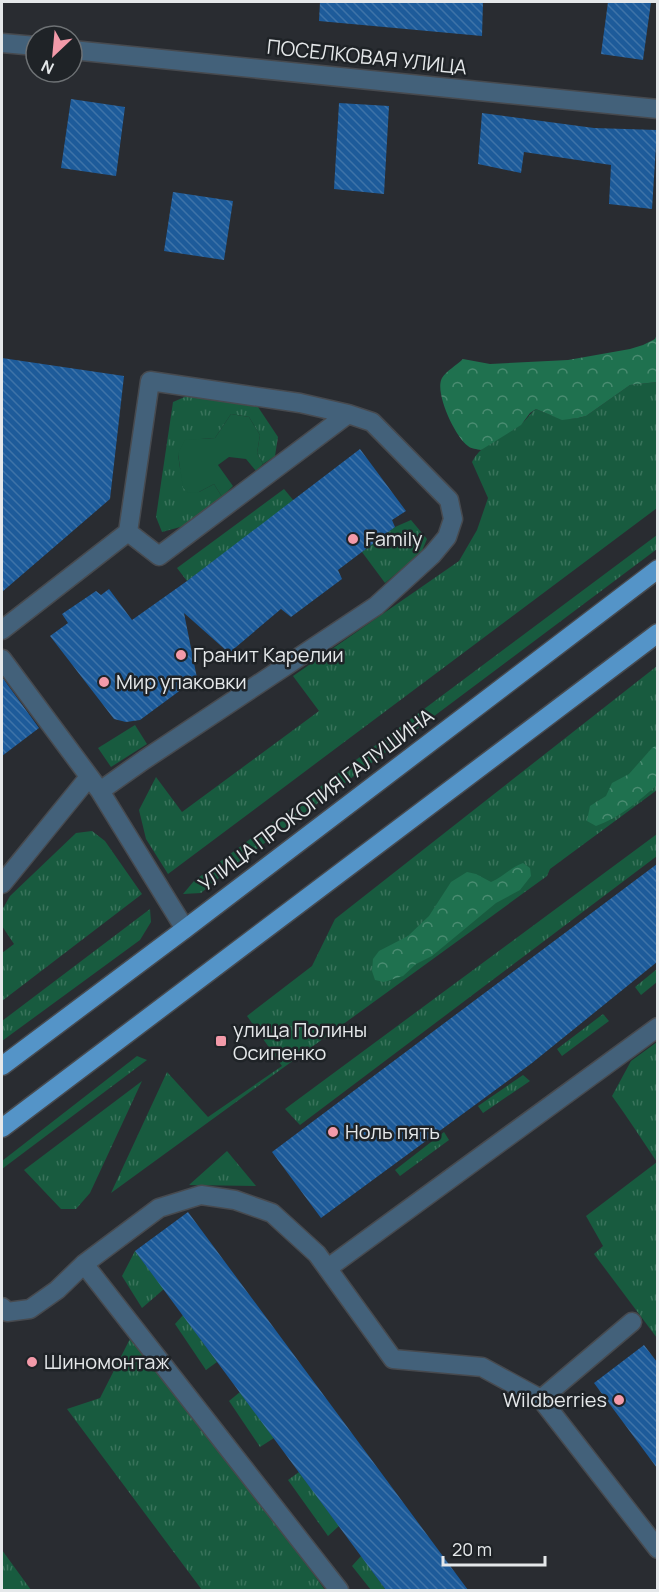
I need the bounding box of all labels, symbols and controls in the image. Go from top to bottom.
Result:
north arrow [24,24,84,84]
street label: ПОСЕЛКОВАЯ УЛИЦА [266,33,469,80]
text: N [37,55,57,80]
place label: Family [365,525,423,552]
marker: Family [346,532,360,546]
place label: Гранит Карелии [193,641,344,668]
marker: Гранит Карелии [174,648,188,662]
place label: Мир упаковки [116,668,247,695]
marker: Мир упаковки [97,675,111,689]
street label: УЛИЦА ПРОКОПИЯ ГАЛУШИНА [193,702,439,897]
place label: улица Полины Осипенко [233,1016,367,1066]
marker: улица Полины Осипенко [214,1034,228,1048]
place label: Ноль пять [345,1118,440,1145]
marker: Ноль пять [326,1125,340,1139]
place label: Шиномонтаж [44,1348,169,1375]
marker: Шиномонтаж [25,1355,39,1369]
place label: Wildberries [503,1386,607,1413]
marker: Wildberries [612,1393,626,1407]
scale bar [443,1529,545,1567]
text: 20 m [452,1537,492,1561]

